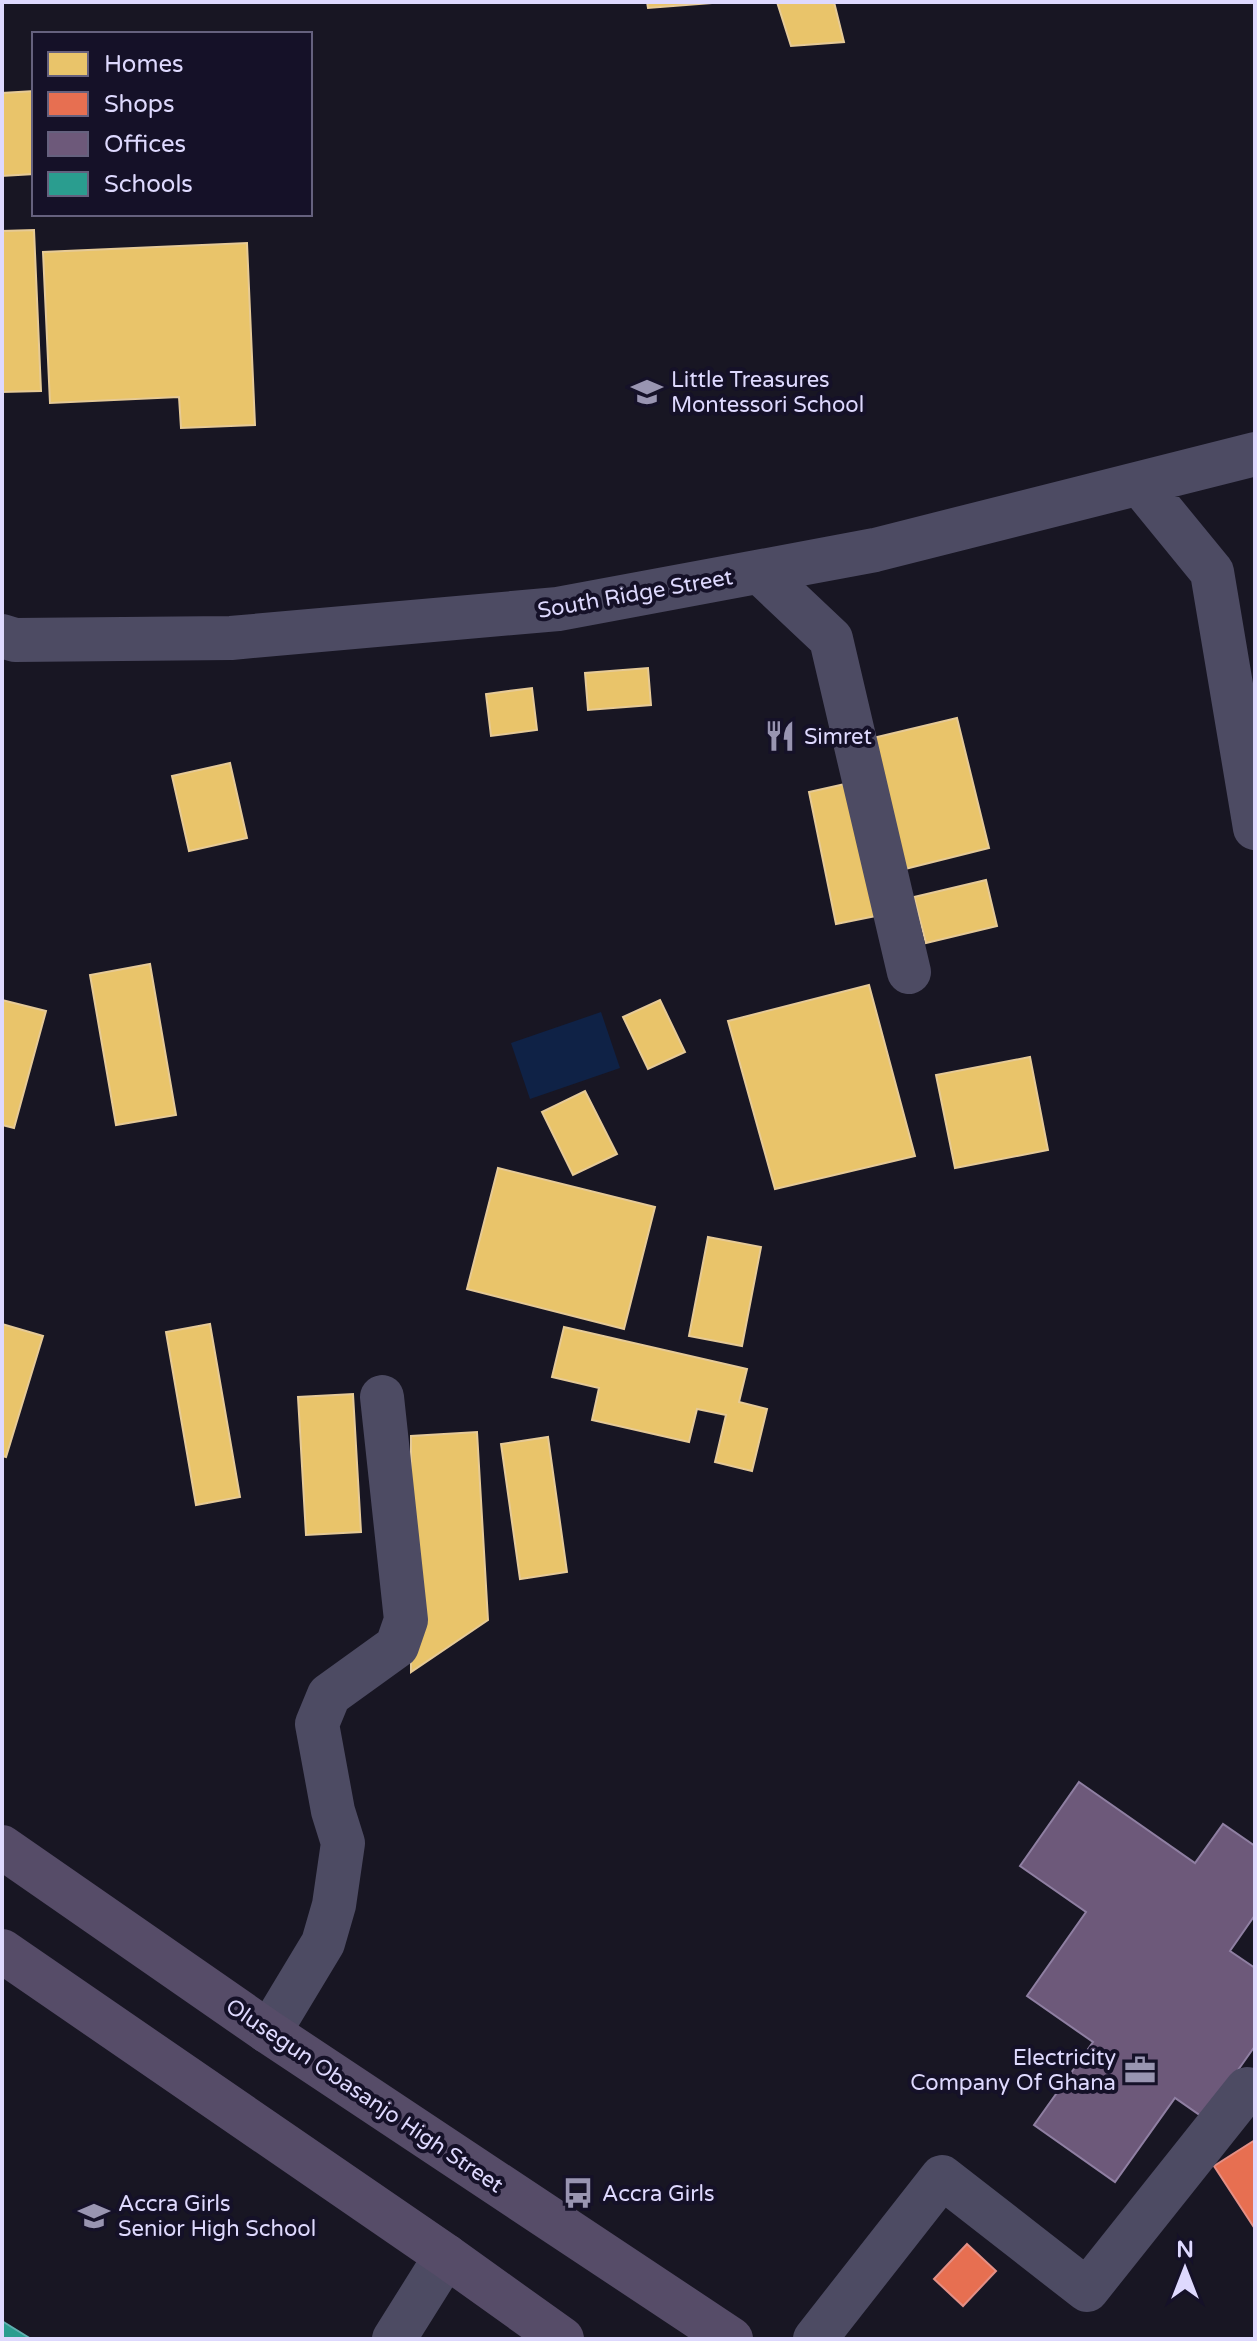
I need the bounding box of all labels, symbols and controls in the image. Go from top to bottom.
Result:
legend [32,32,312,216]
text: Homes [104,50,184,79]
text: Shops [104,90,174,119]
text: Offices [104,130,186,159]
text: Schools [104,170,193,199]
place label: Little Treasures Montessori School [671,367,864,418]
school or university icon: Little Treasures Montessori School [630,375,664,409]
street label: South Ridge Street [536,564,735,624]
restaurant icon: Simret [763,719,797,753]
place label: Simret [804,724,872,750]
street label: Olusegun Obasanjo High Street [221,1993,508,2198]
place label: Electricity Company Of Ghana [910,2045,1116,2096]
office icon: Electricity Company Of Ghana [1123,2053,1157,2087]
bus stop icon: Accra Girls [561,2176,595,2210]
place label: Accra Girls [602,2181,715,2207]
place label: Accra Girls Senior High School [118,2191,316,2242]
school or university icon: Accra Girls Senior High School [77,2199,111,2233]
north arrow [1145,2229,1225,2309]
text: N [1176,2237,1194,2263]

